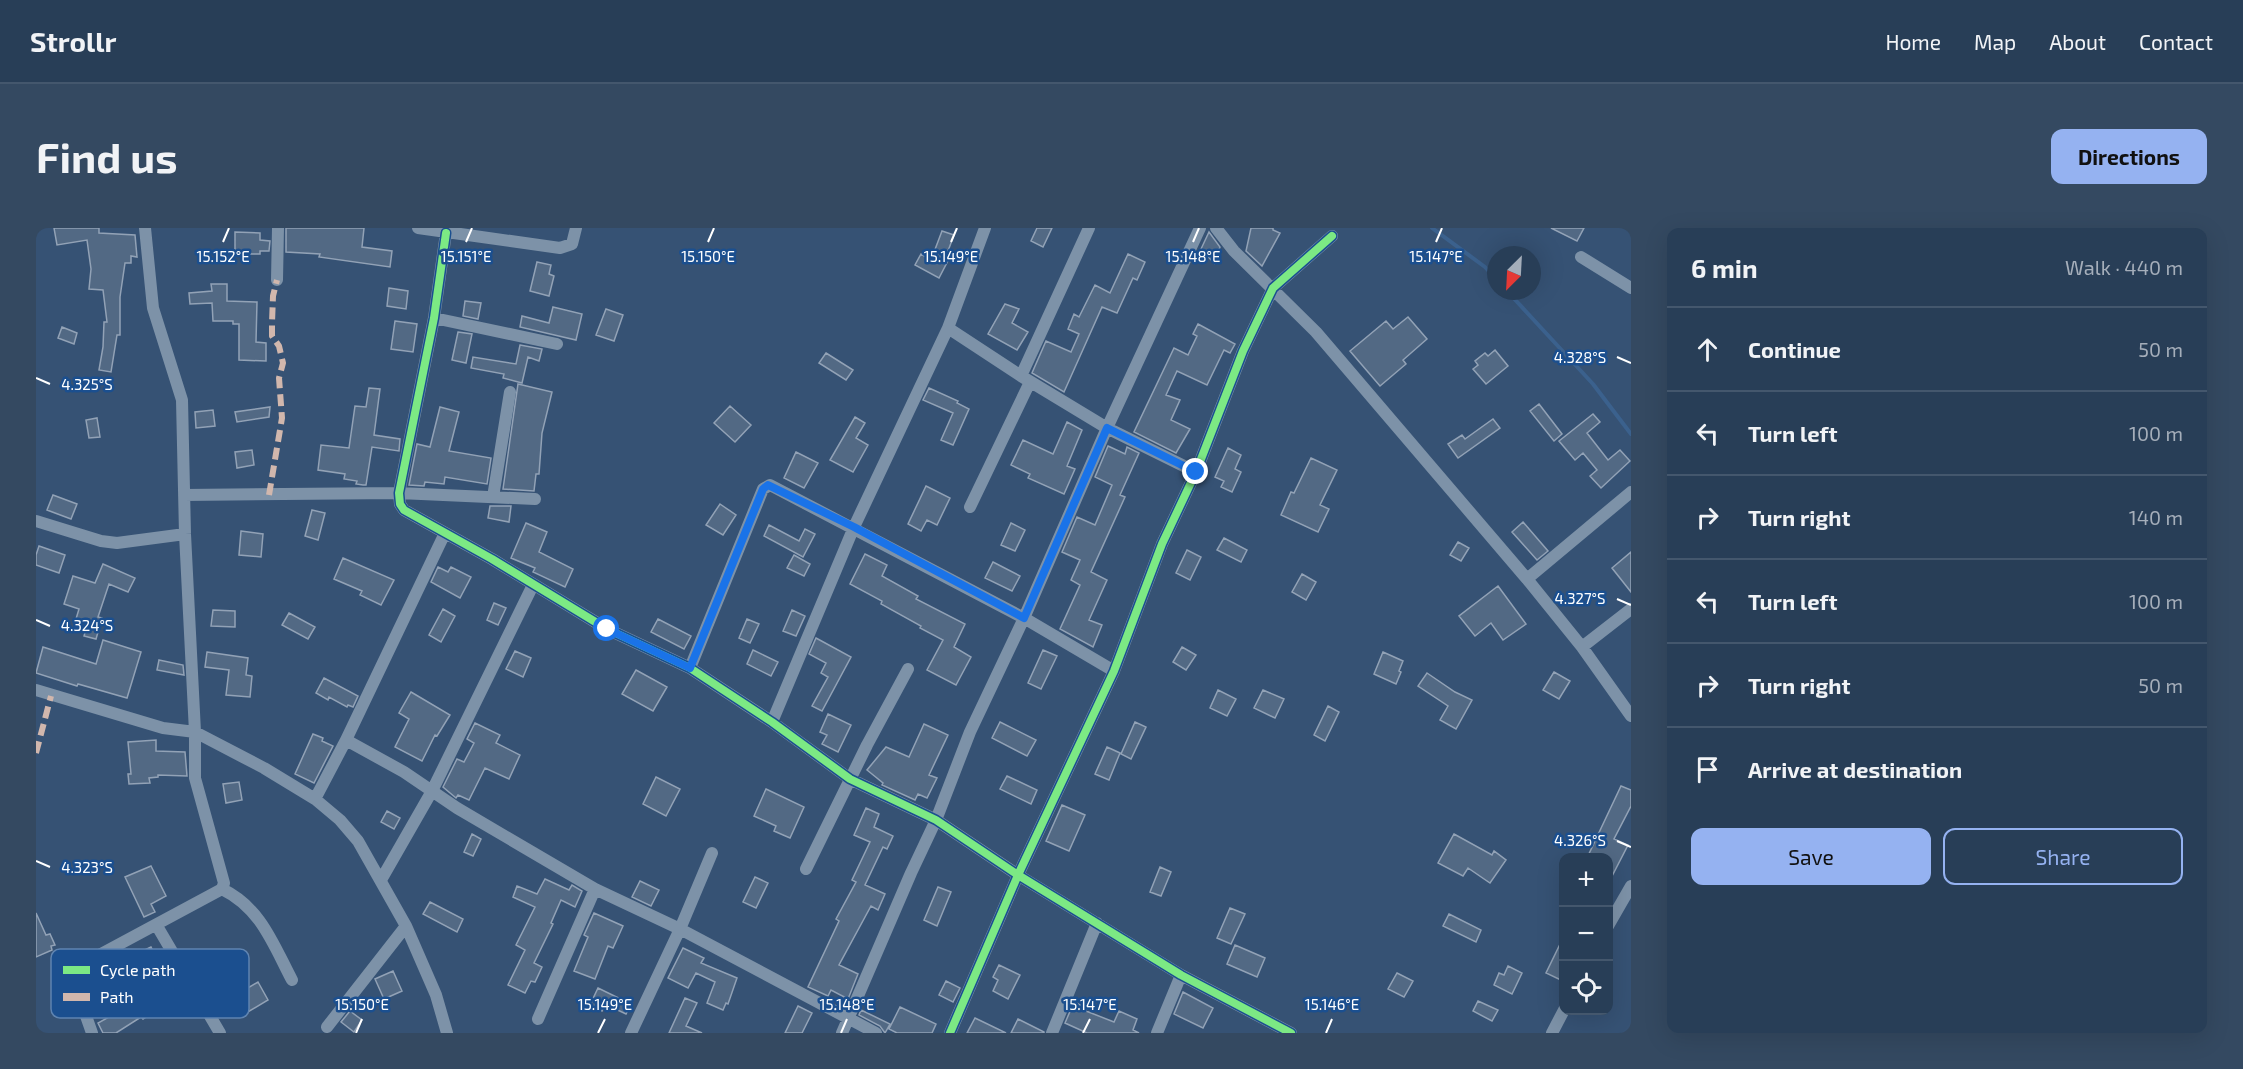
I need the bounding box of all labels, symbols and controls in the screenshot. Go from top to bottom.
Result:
text: Strollr [30,24,116,58]
text: Home [1885,29,1941,54]
text: Map [1974,29,2016,54]
text: About [2049,29,2106,54]
text: Contact [2139,29,2213,54]
button: Directions [2051,129,2207,184]
text: Find us [36,131,178,181]
north arrow [1487,246,1541,300]
text: 15.152°E [196,247,250,265]
text: 15.151°E [441,247,491,265]
text: 15.150°E [681,247,735,265]
text: 15.149°E [924,247,978,265]
text: 15.148°E [1166,247,1220,265]
text: 15.147°E [1409,247,1463,265]
text: 6 min [1691,252,1758,283]
text: Walk · 440 m [2065,255,2183,279]
icon: ahead [1691,333,1724,366]
text: Continue [1748,336,1841,362]
text: 50 m [2138,337,2183,361]
text: 4.328°S [1554,348,1606,366]
text: 4.325°S [61,375,113,393]
icon: left [1691,417,1724,450]
text: Turn left [1748,420,1837,446]
text: 100 m [2129,421,2183,445]
route end [1182,458,1208,484]
icon: right [1691,501,1724,534]
text: Turn right [1748,504,1850,530]
text: 140 m [2129,505,2183,529]
icon: left [1691,585,1724,618]
text: Turn left [1748,588,1837,614]
text: 4.327°S [1555,589,1605,607]
text: 100 m [2129,589,2183,613]
route start [593,615,619,641]
text: 4.324°S [61,616,113,634]
icon: right [1691,669,1724,702]
text: Turn right [1748,672,1850,698]
text: 50 m [2138,673,2183,697]
icon: arrive [1691,753,1724,786]
text: Arrive at destination [1748,756,1962,782]
button: Save [1691,828,1931,885]
button: Share [1943,828,2183,885]
text: 4.326°S [1554,831,1606,849]
map controls [1559,853,1613,1015]
button: + [1559,853,1613,907]
text: 4.323°S [61,858,113,876]
button: − [1559,907,1613,961]
legend [51,949,249,1018]
text: Cycle path [100,960,176,979]
button: locate [1559,961,1613,1015]
text: Path [100,987,134,1006]
text: 15.150°E [335,995,389,1013]
text: 15.149°E [578,995,632,1013]
text: 15.148°E [820,995,874,1013]
text: 15.147°E [1063,995,1117,1013]
text: 15.146°E [1305,995,1359,1013]

